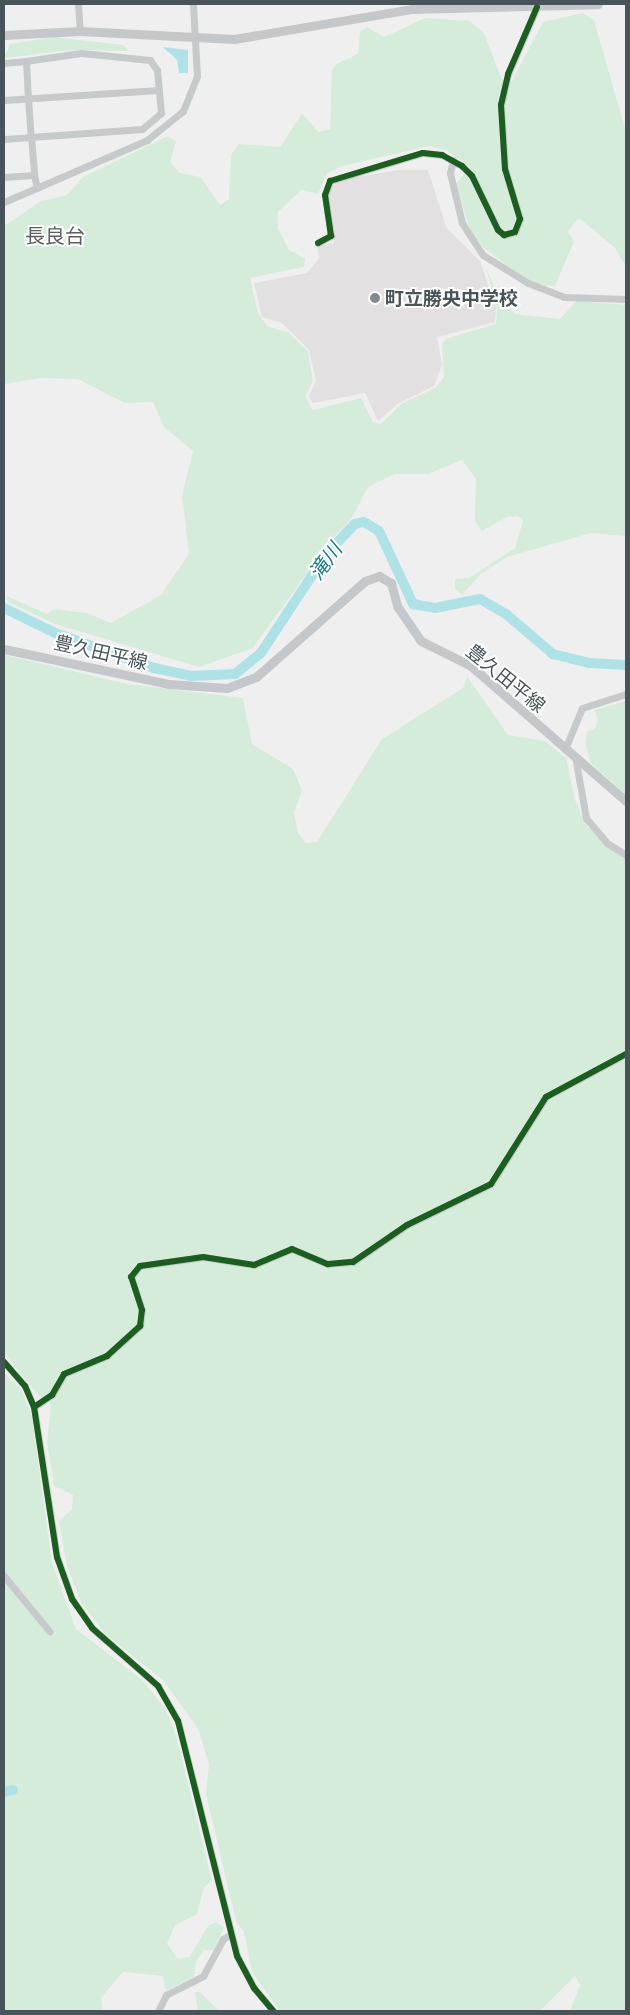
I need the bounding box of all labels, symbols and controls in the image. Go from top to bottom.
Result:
district label: 長良台 [25,223,85,247]
place label: 町立勝央中学校 [385,287,518,309]
marker: 町立勝央中学校 [369,292,381,304]
water label: 滝川 [304,538,346,584]
street label: 豊久田平線 [52,630,150,674]
street label: 豊久田平線 [462,639,550,717]

